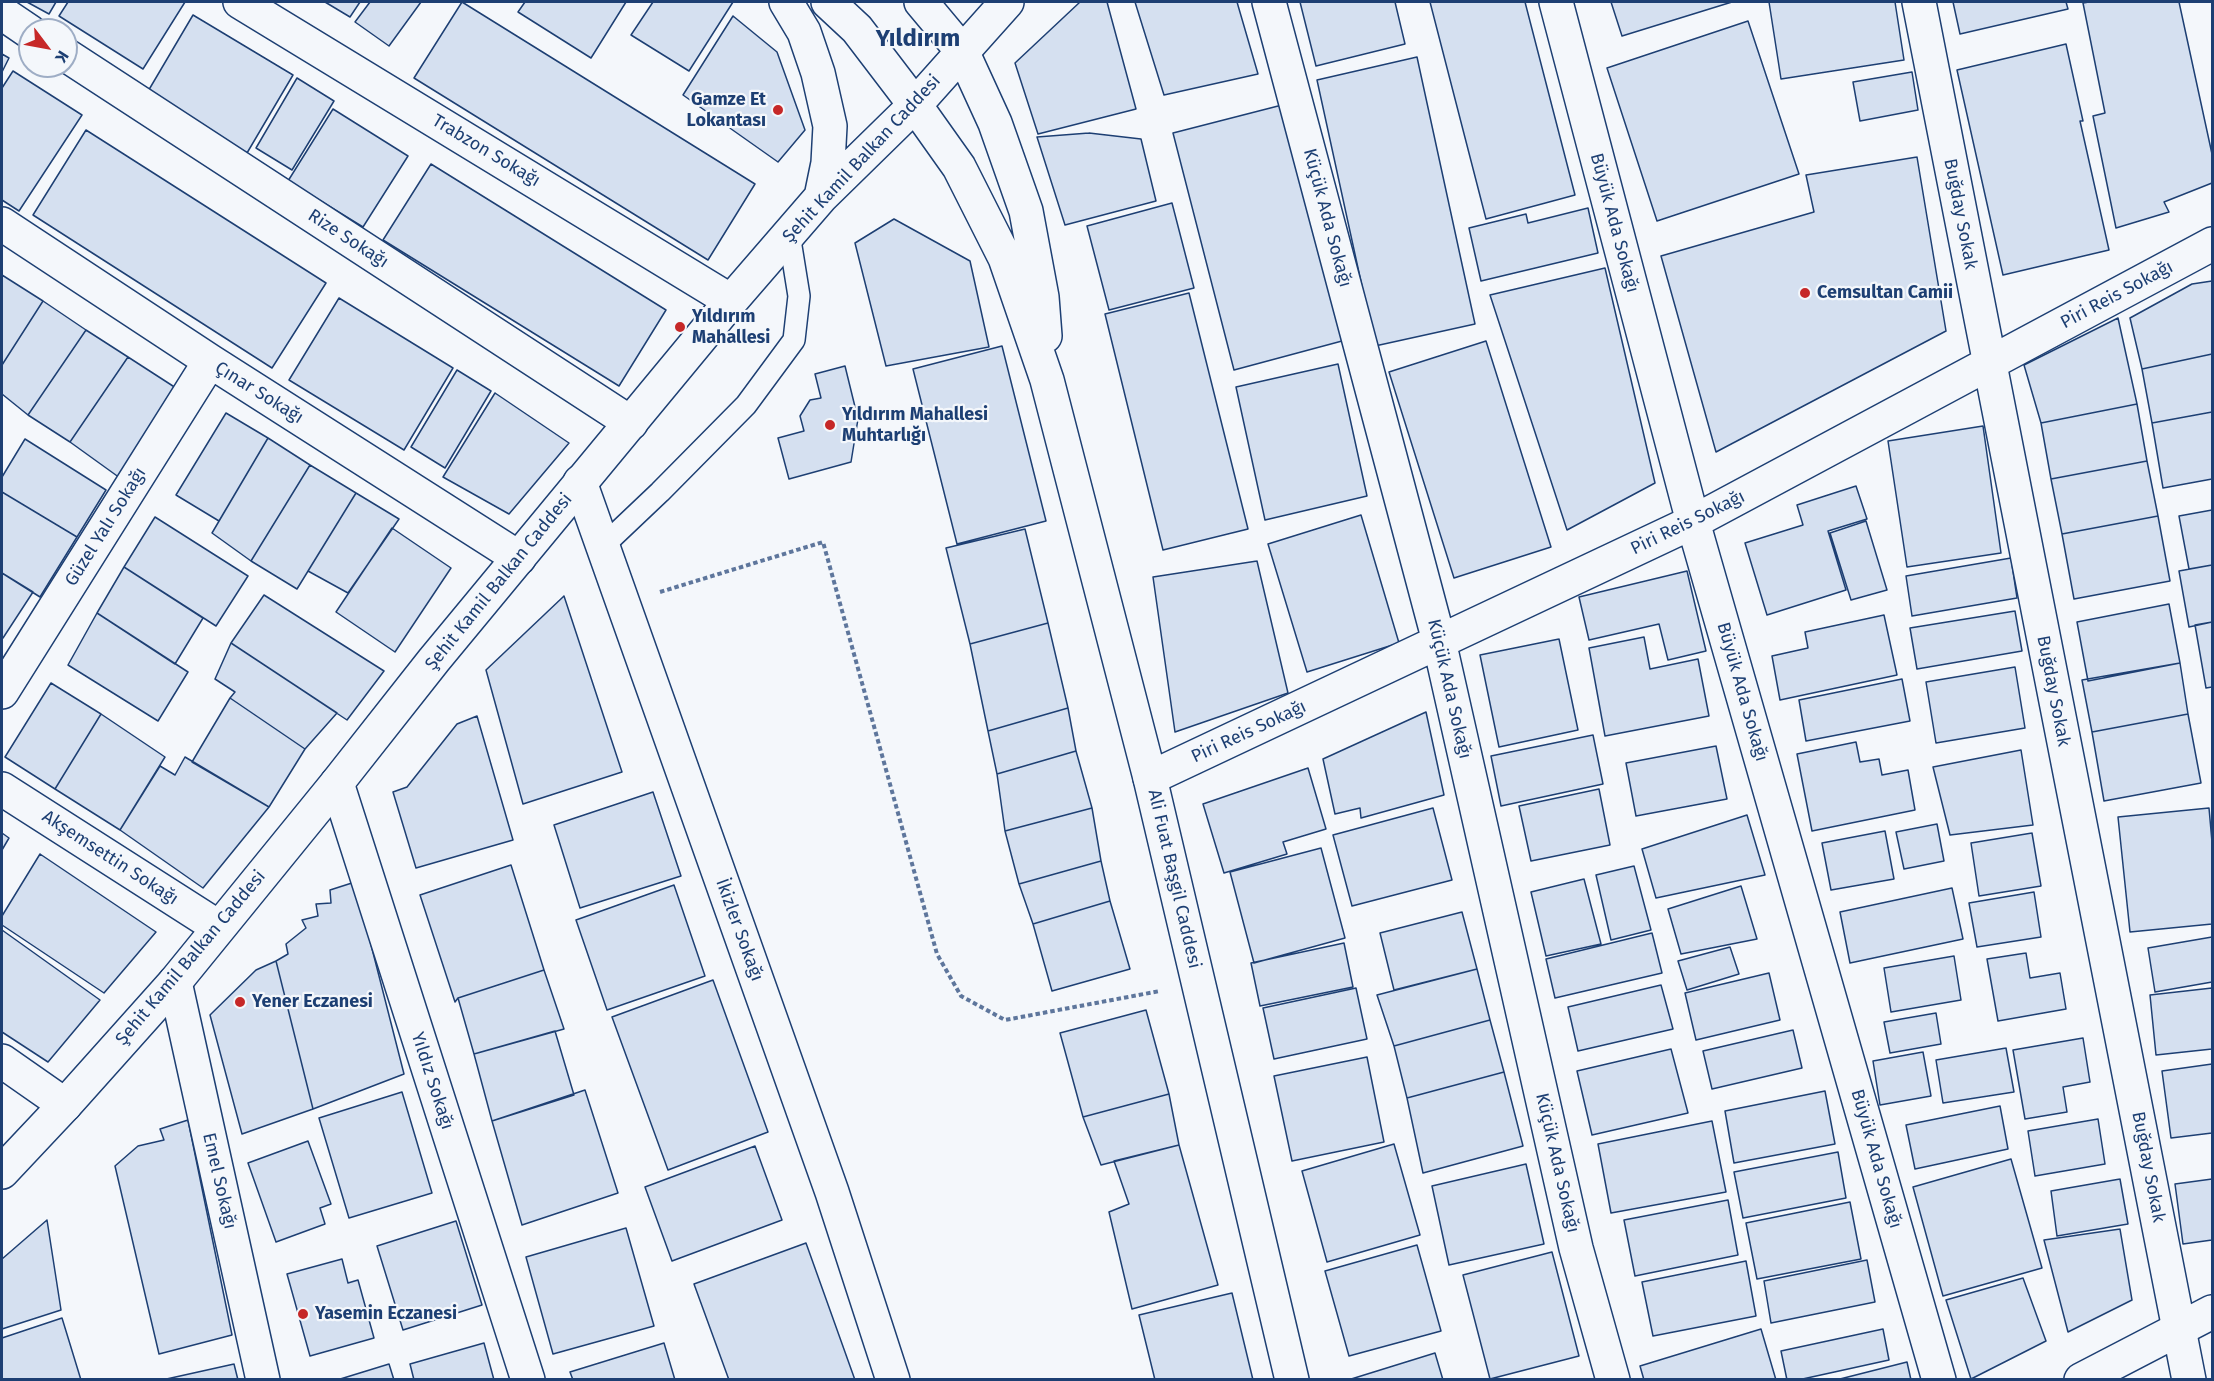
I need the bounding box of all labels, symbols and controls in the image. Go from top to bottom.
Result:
north arrow [18,18,78,78]
district label: Yıldırım [876,25,960,53]
text: K [51,47,73,66]
street label: Şehit Kamil Balkan Caddesi [778,71,946,247]
place label: Gamze Et Lokantası [687,89,766,132]
marker: Gamze Et Lokantası [771,103,785,117]
street label: Trabzon Sokağı [428,110,544,192]
street label: Küçük Ada Sokağı [1298,146,1356,290]
street label: Büyük Ada Sokağı [1585,151,1643,295]
street label: Buğday Sokak [1939,157,1981,271]
street label: Rize Sokağı [304,205,392,273]
street label: Piri Reis Sokağı [2057,256,2177,334]
place label: Cemsultan Camii [1817,282,1953,304]
marker: Cemsultan Camii [1798,286,1812,300]
place label: Yıldırım Mahallesi [692,306,770,348]
marker: Yıldırım Mahallesi [673,320,687,334]
street label: Çınar Sokağı [211,357,307,429]
place label: Yıldırım Mahallesi Muhtarlığı [842,404,988,446]
marker: Yıldırım Mahallesi Muhtarlığı [823,418,837,432]
street label: Güzel Yalı Sokağı [61,464,151,590]
street label: Piri Reis Sokağı [1627,486,1749,560]
street label: Şehit Kamil Balkan Caddesi [421,489,577,675]
street label: Küçük Ada Sokağı [1422,617,1476,761]
street label: Büyük Ada Sokağı [1712,620,1772,764]
street label: Buğday Sokak [2032,634,2074,748]
street label: Piri Reis Sokağı [1188,696,1310,768]
street label: Ali Fuat Başgil Caddesi [1143,787,1205,971]
street label: Akşemsettin Sokağı [38,806,182,910]
street label: Şehit Kamil Balkan Caddesi [111,866,271,1050]
street label: İkizler Sokağı [710,876,768,984]
place label: Yener Eczanesi [252,991,373,1013]
marker: Yener Eczanesi [233,995,247,1009]
street label: Yıldız Sokağı [406,1030,458,1132]
street label: Büyük Ada Sokağı [1846,1087,1906,1231]
street label: Küçük Ada Sokağı [1530,1091,1584,1235]
street label: Buğday Sokak [2127,1110,2169,1224]
street label: Emel Sokağı [197,1131,241,1231]
place label: Yasemin Eczanesi [315,1303,457,1325]
marker: Yasemin Eczanesi [296,1307,310,1321]

